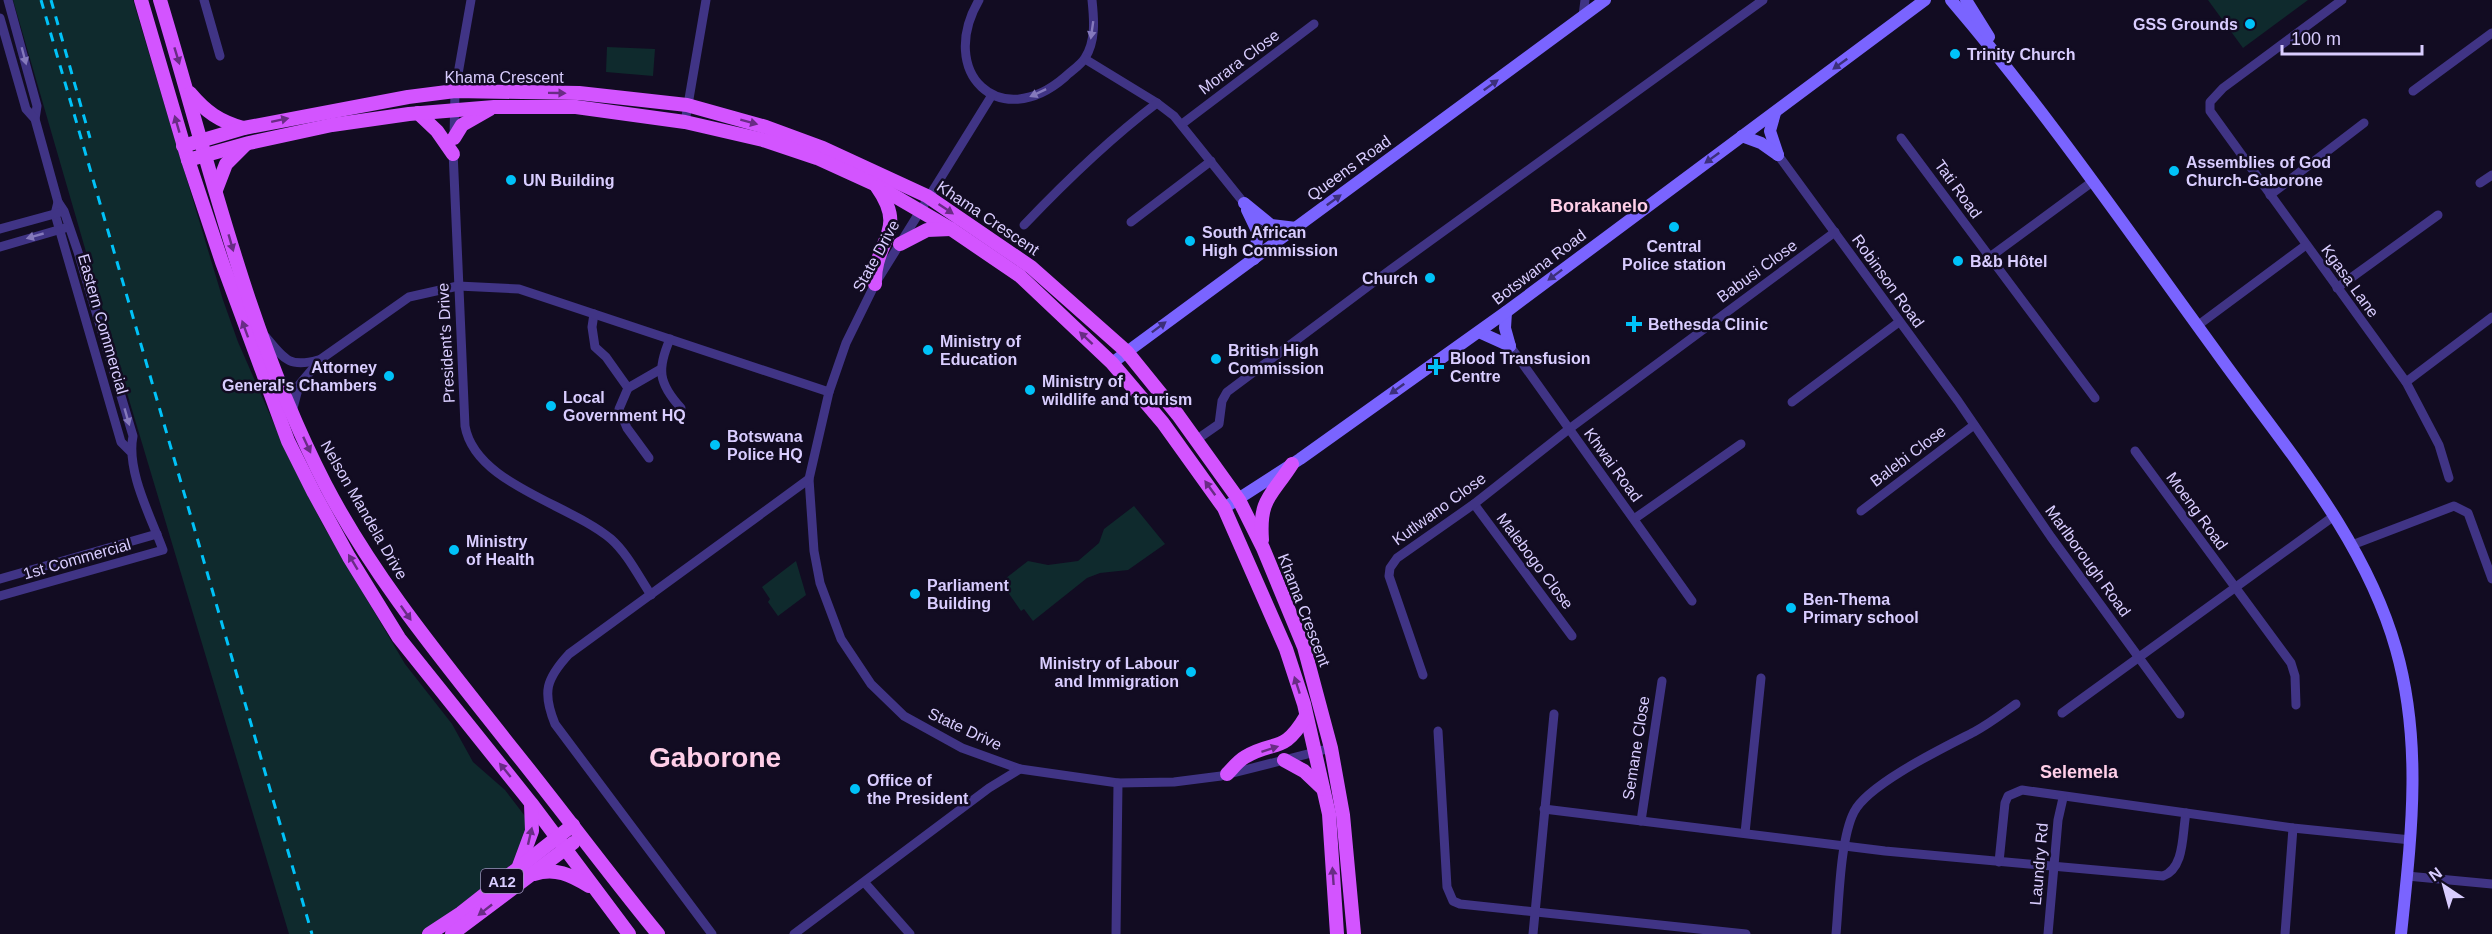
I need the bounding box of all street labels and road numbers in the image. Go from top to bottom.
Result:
street label: Morara Close [1196,26,1283,98]
street label: Khama Crescent [444,69,564,86]
street label: Queens Road [1304,132,1394,204]
street label: Tati Road [1931,157,1985,221]
street label: Khama Crescent [934,178,1043,259]
street label: State Drive [849,217,903,295]
street label: Botswana Road [1489,226,1589,308]
street label: Robinson Road [1849,231,1927,331]
street label: Babusi Close [1714,236,1800,306]
street label: Kgasa Lane [2318,241,2382,321]
street label: Eastern Commercial [75,252,131,396]
street label: President's Drive [434,282,458,404]
street label: Balebi Close [1867,422,1949,490]
street label: Khwai Road [1581,425,1645,505]
street label: Nelson Mandela Drive [317,438,411,582]
street label: Kutlwano Close [1389,469,1489,549]
street label: Moeng Road [2163,469,2231,553]
street label: Marlborough Road [2042,502,2134,620]
street label: Malebogo Close [1493,510,1577,612]
street label: 1st Commercial [21,536,133,582]
street label: Khama Crescent [1275,551,1333,669]
street label: Semane Close [1619,695,1653,801]
street label: State Drive [926,705,1005,753]
street label: Laundry Rd [2027,822,2051,906]
road number: A12 [481,869,523,893]

